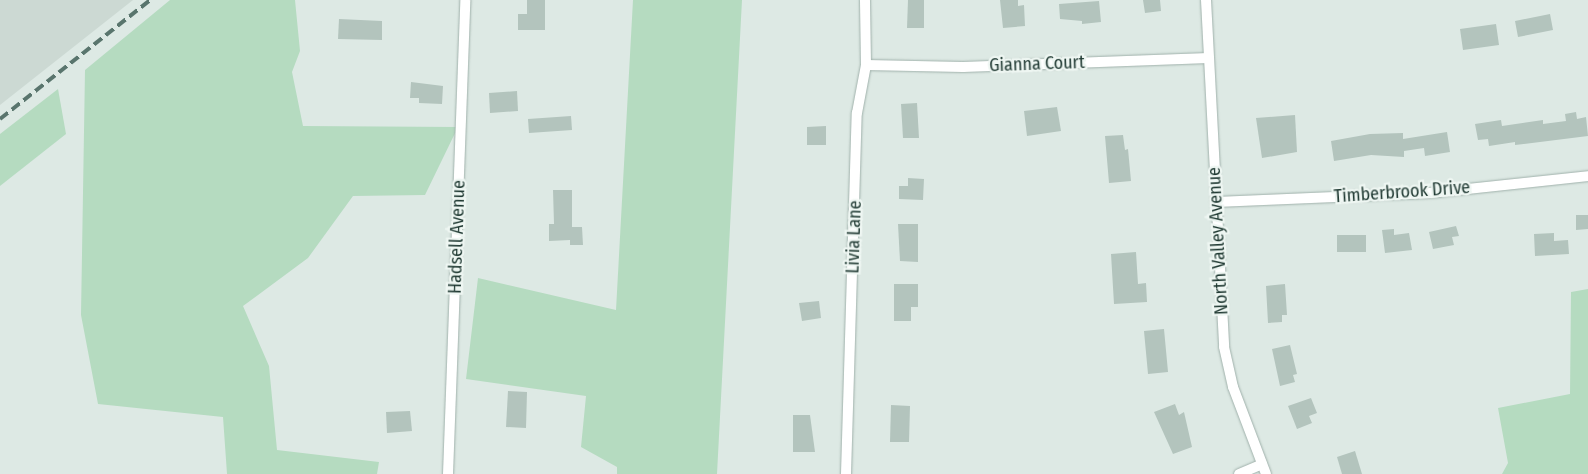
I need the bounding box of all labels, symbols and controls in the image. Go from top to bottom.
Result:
street label: Gianna Court [989,52,1085,76]
street label: North Valley Avenue [1203,167,1233,315]
street label: Timberbrook Drive [1333,176,1471,208]
street label: Hadsell Avenue [444,180,470,294]
street label: Livia Lane [842,200,866,274]

